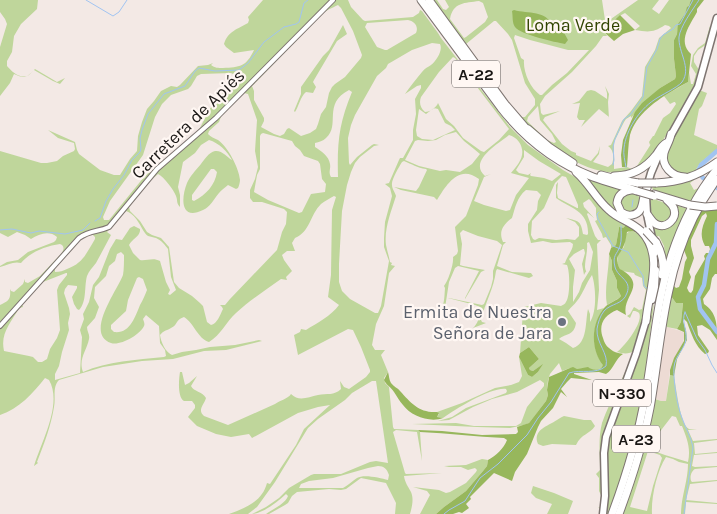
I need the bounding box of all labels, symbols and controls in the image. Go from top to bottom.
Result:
park label: Loma Verde [526,14,620,36]
road number: A-22 [452,61,500,88]
street label: Carretera de Apiés [127,64,249,184]
place label: Ermita de Nuestra Señora de Jara [403,301,552,344]
marker: Ermita de Nuestra Señora de Jara [556,316,568,328]
road number: N-330 [593,379,651,406]
road number: A-23 [612,426,660,452]

